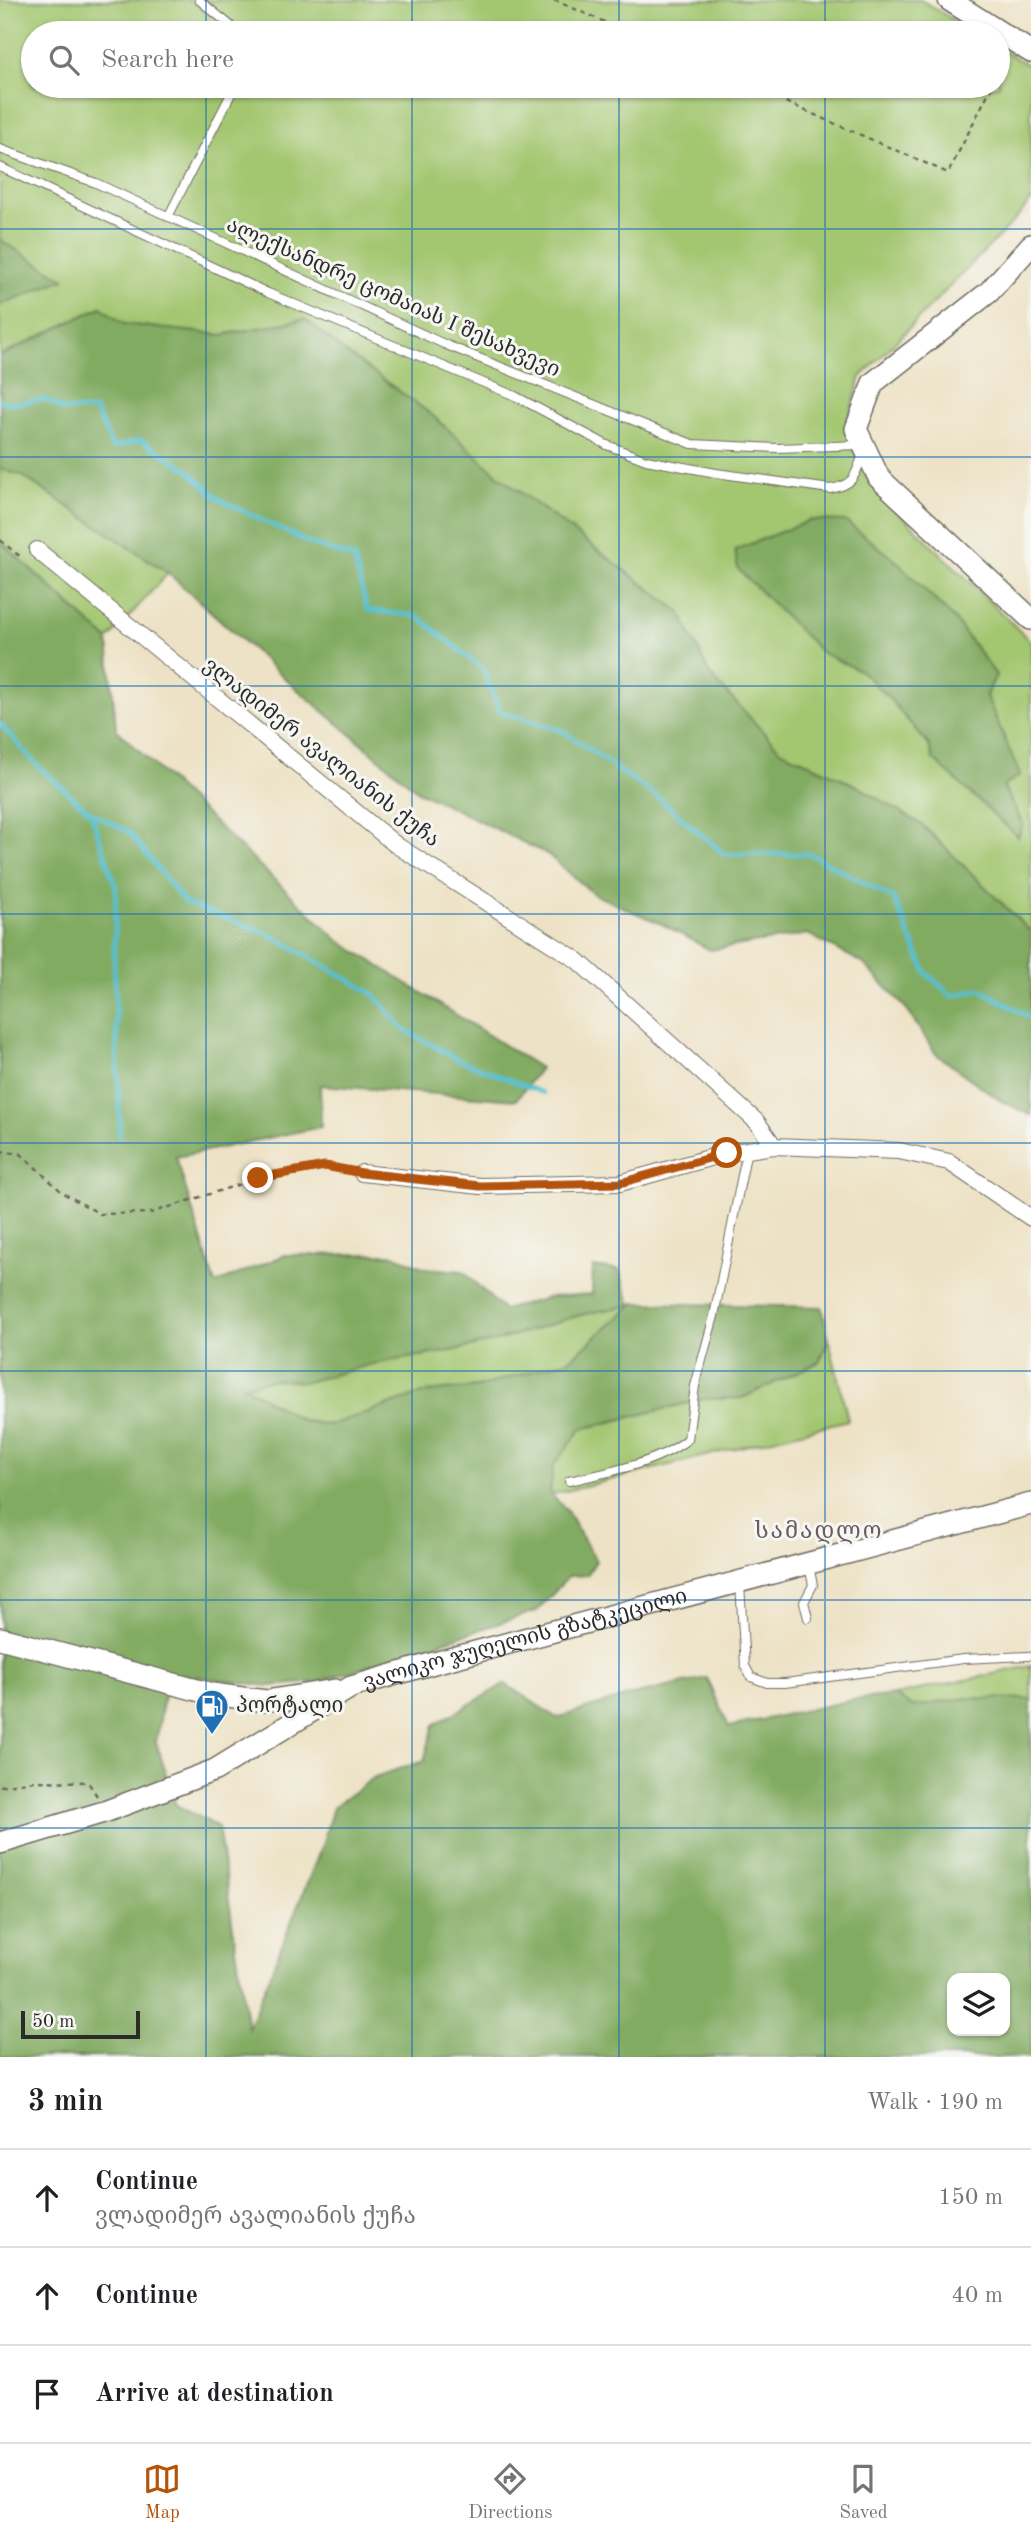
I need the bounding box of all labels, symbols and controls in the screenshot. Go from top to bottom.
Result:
search box [21,21,1010,98]
icon: search [45,41,83,79]
text: Search here [101,47,234,73]
street label: ალექსანდრე ცომაიას I შესახვევი [223,213,564,382]
street label: ვლადიმერ ავალიანის ქუჩა [198,653,444,852]
route start [711,1137,742,1168]
route end [242,1162,273,1193]
district label: სამადლო [754,1520,884,1544]
street label: ვალიკო ჯუღელის გზატკეცილი [361,1586,689,1694]
fuel station icon: პორტალი [193,1687,231,1736]
place label: პორტალი [236,1695,343,1718]
map controls [947,1973,1010,2036]
button: layers [947,1973,1010,2036]
scale bar [21,2008,140,2040]
text: 50 m [32,2013,74,2032]
text: 3 min [28,2087,103,2117]
text: Walk · 190 m [867,2091,1003,2114]
text: Continue [95,2169,198,2195]
icon: ahead [28,2179,66,2217]
text: 150 m [938,2186,1003,2209]
text: ვლადიმერ ავალიანის ქუჩა [95,2205,416,2228]
icon: ahead [28,2277,66,2315]
text: Continue [95,2283,198,2309]
text: 40 m [952,2284,1003,2307]
icon: arrive [28,2375,66,2413]
text: Arrive at destination [95,2381,334,2407]
tab: Map [143,2460,181,2525]
tab: Directions [468,2460,553,2525]
tab: Saved [839,2460,888,2525]

